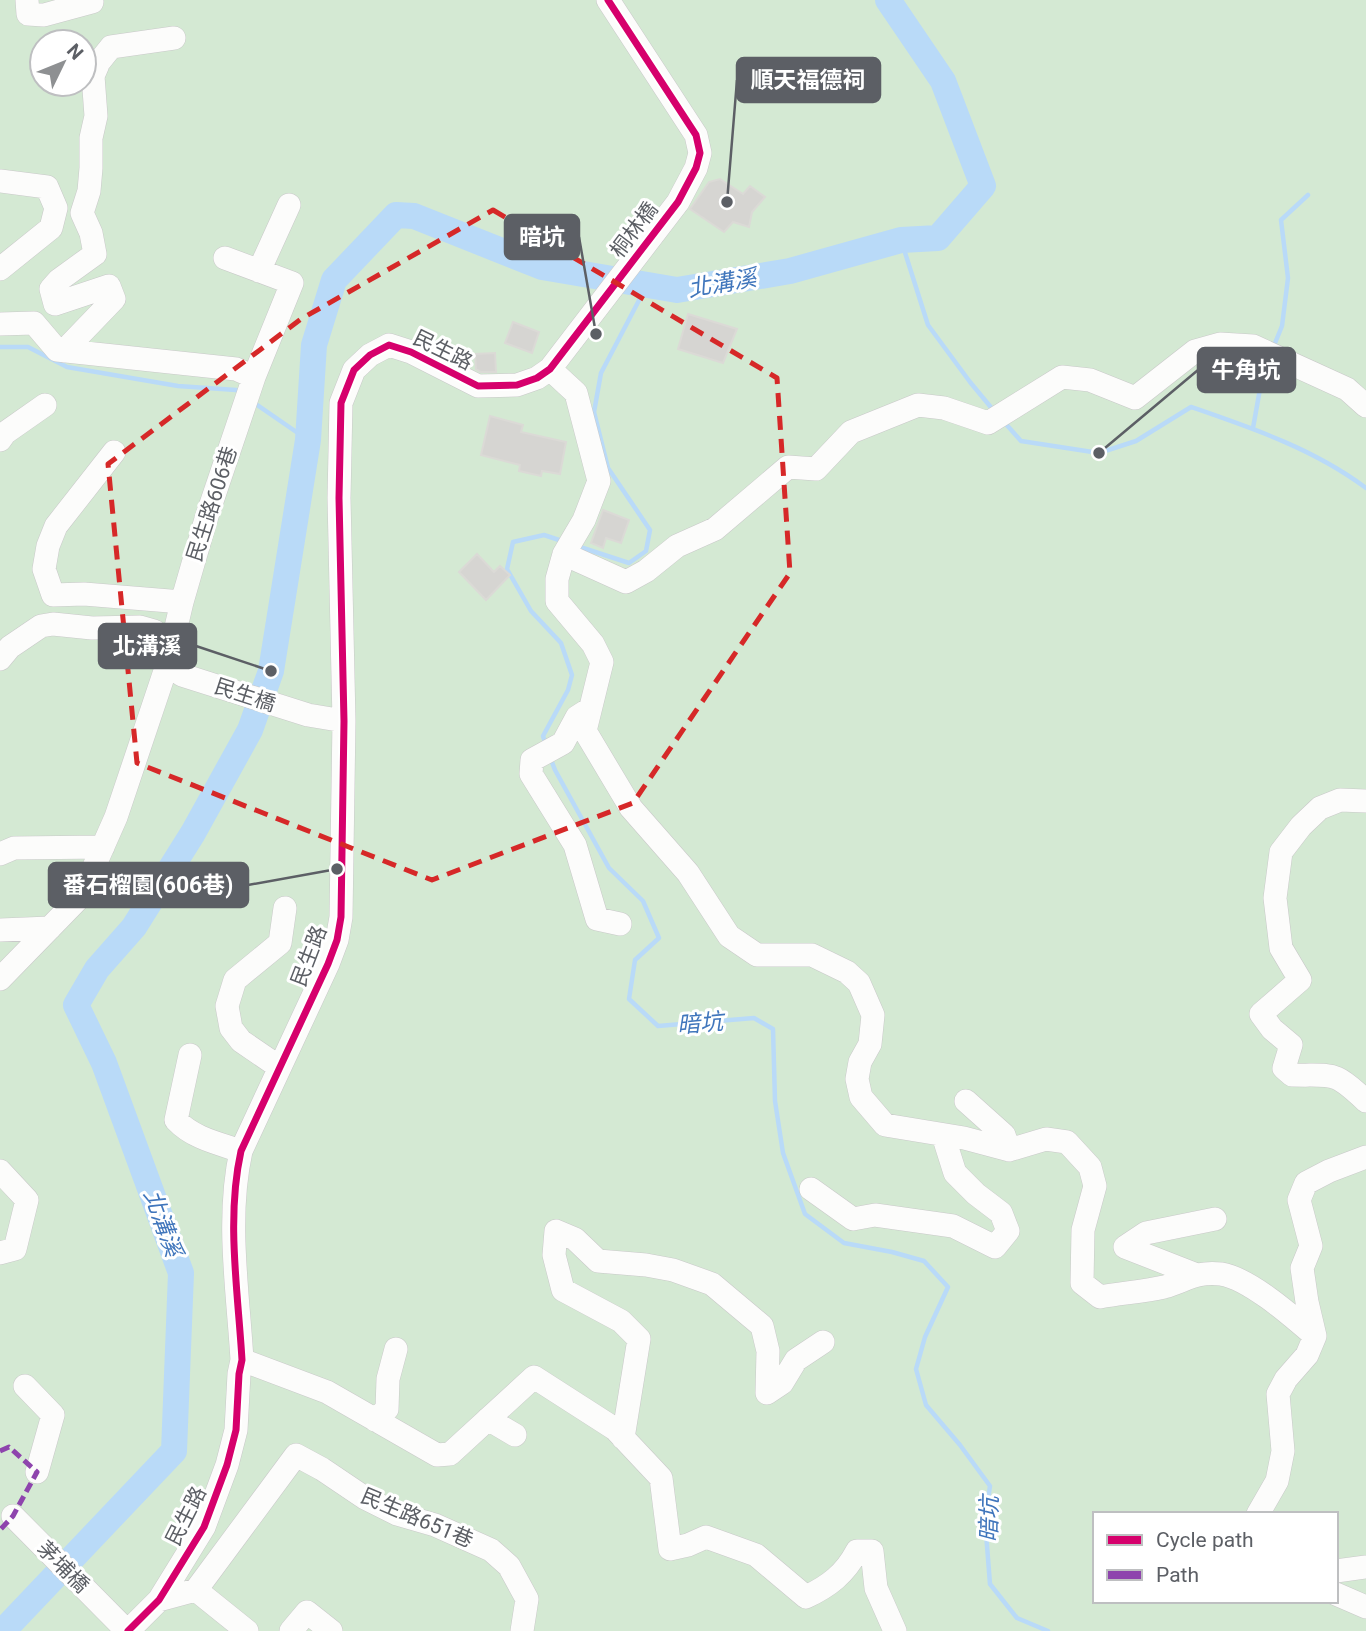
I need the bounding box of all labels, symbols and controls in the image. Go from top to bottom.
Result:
north arrow [28,28,98,98]
text: N [62,39,88,64]
callout: 順天福德祠 [737,58,880,102]
text: 順天福德祠 [751,67,866,94]
street label: 桐林橋 [605,198,663,262]
callout: 暗坑 [505,215,579,259]
text: 暗坑 [519,224,565,251]
water label: 北溝溪 [686,264,761,303]
street label: 民生路 [409,325,477,375]
callout: 牛角坑 [1198,348,1295,392]
text: 牛角坑 [1212,357,1281,384]
street label: 民生路606巷 [182,444,242,564]
callout: 北溝溪 [99,624,196,668]
text: 北溝溪 [113,633,182,660]
street label: 民生橋 [211,674,279,716]
callout: 番石榴園(606巷) [49,863,248,907]
text: 番石榴園(606巷) [63,872,233,899]
street label: 民生路 [287,922,331,990]
water label: 暗坑 [676,1008,727,1039]
water label: 北溝溪 [138,1186,188,1263]
street label: 民生路 [161,1482,211,1550]
street label: 民生路651巷 [357,1484,477,1552]
water label: 暗坑 [976,1493,1003,1542]
legend [1093,1512,1338,1603]
text: Cycle path [1156,1528,1254,1552]
street label: 茅埔橋 [32,1536,94,1598]
text: Path [1156,1563,1199,1587]

